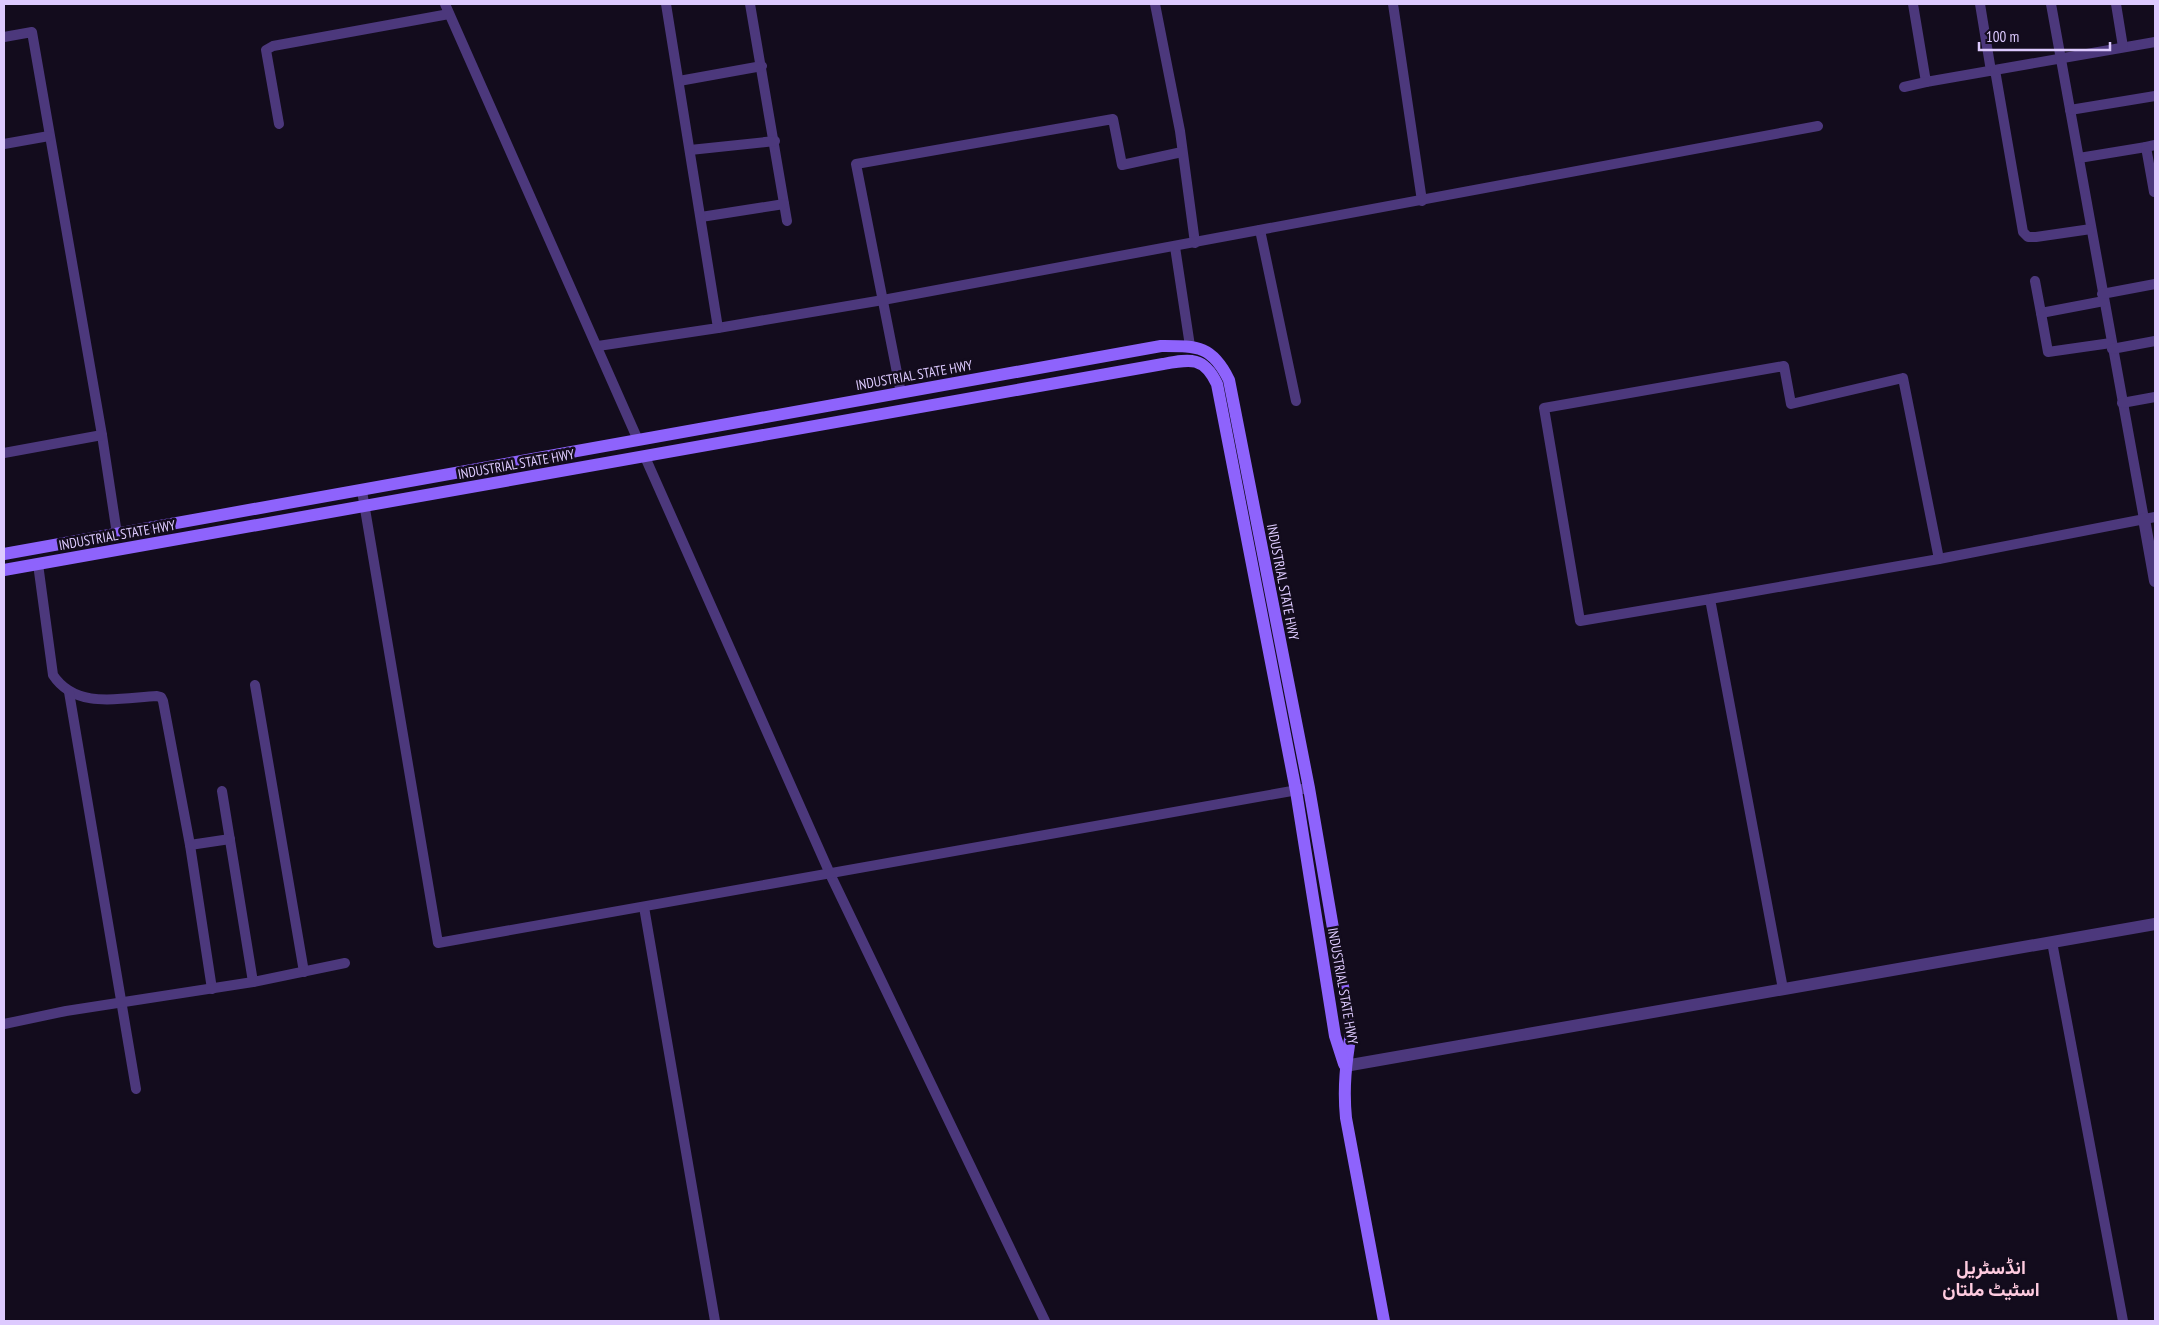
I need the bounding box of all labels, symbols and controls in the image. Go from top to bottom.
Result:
scale bar [1979,20,2110,52]
text: 100 m [1986,27,2019,46]
street label: INDUSTRIAL STATE HWY [854,356,974,394]
street label: INDUSTRIAL STATE HWY [456,445,576,483]
street label: INDUSTRIAL STATE HWY [57,516,177,554]
street label: INDUSTRIAL STATE HWY [1263,522,1303,642]
street label: INDUSTRIAL STATE HWY [1324,926,1362,1046]
district label: انڈسٹریل اسٹیٹ ملتان [1942,1255,2040,1301]

